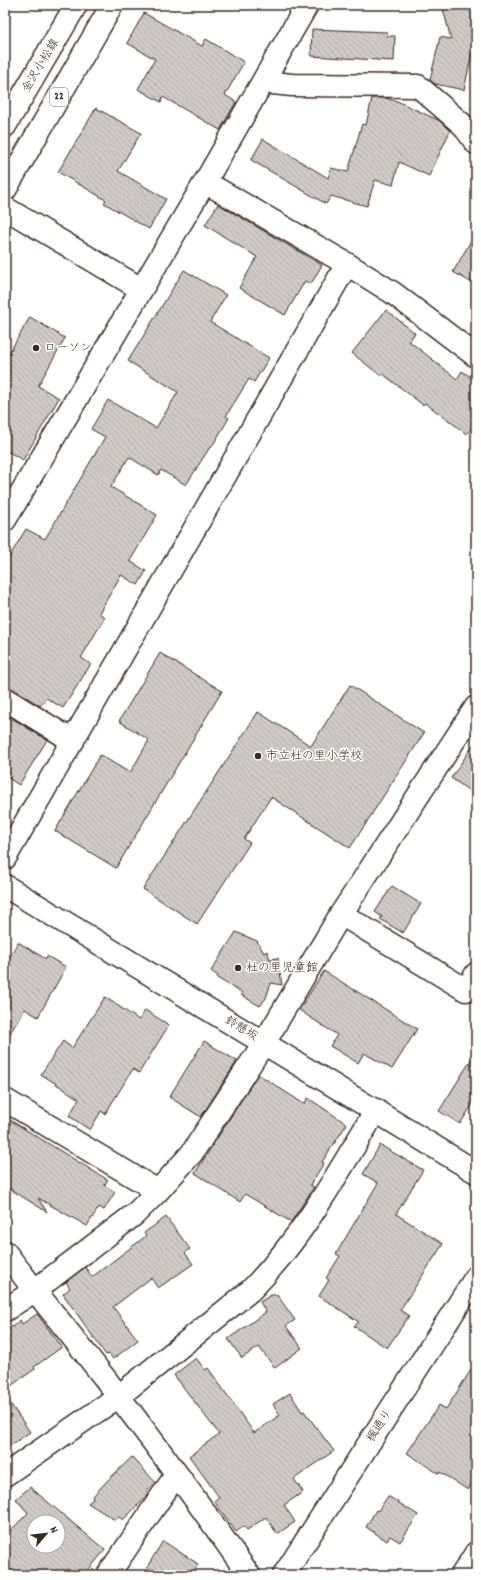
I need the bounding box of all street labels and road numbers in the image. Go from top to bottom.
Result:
street label: 金沢小松線 [18,36,64,96]
road number: 22 [50,88,68,106]
street label: 鈴懸坂 [221,1012,261,1046]
street label: 楓通り [363,1406,397,1446]

